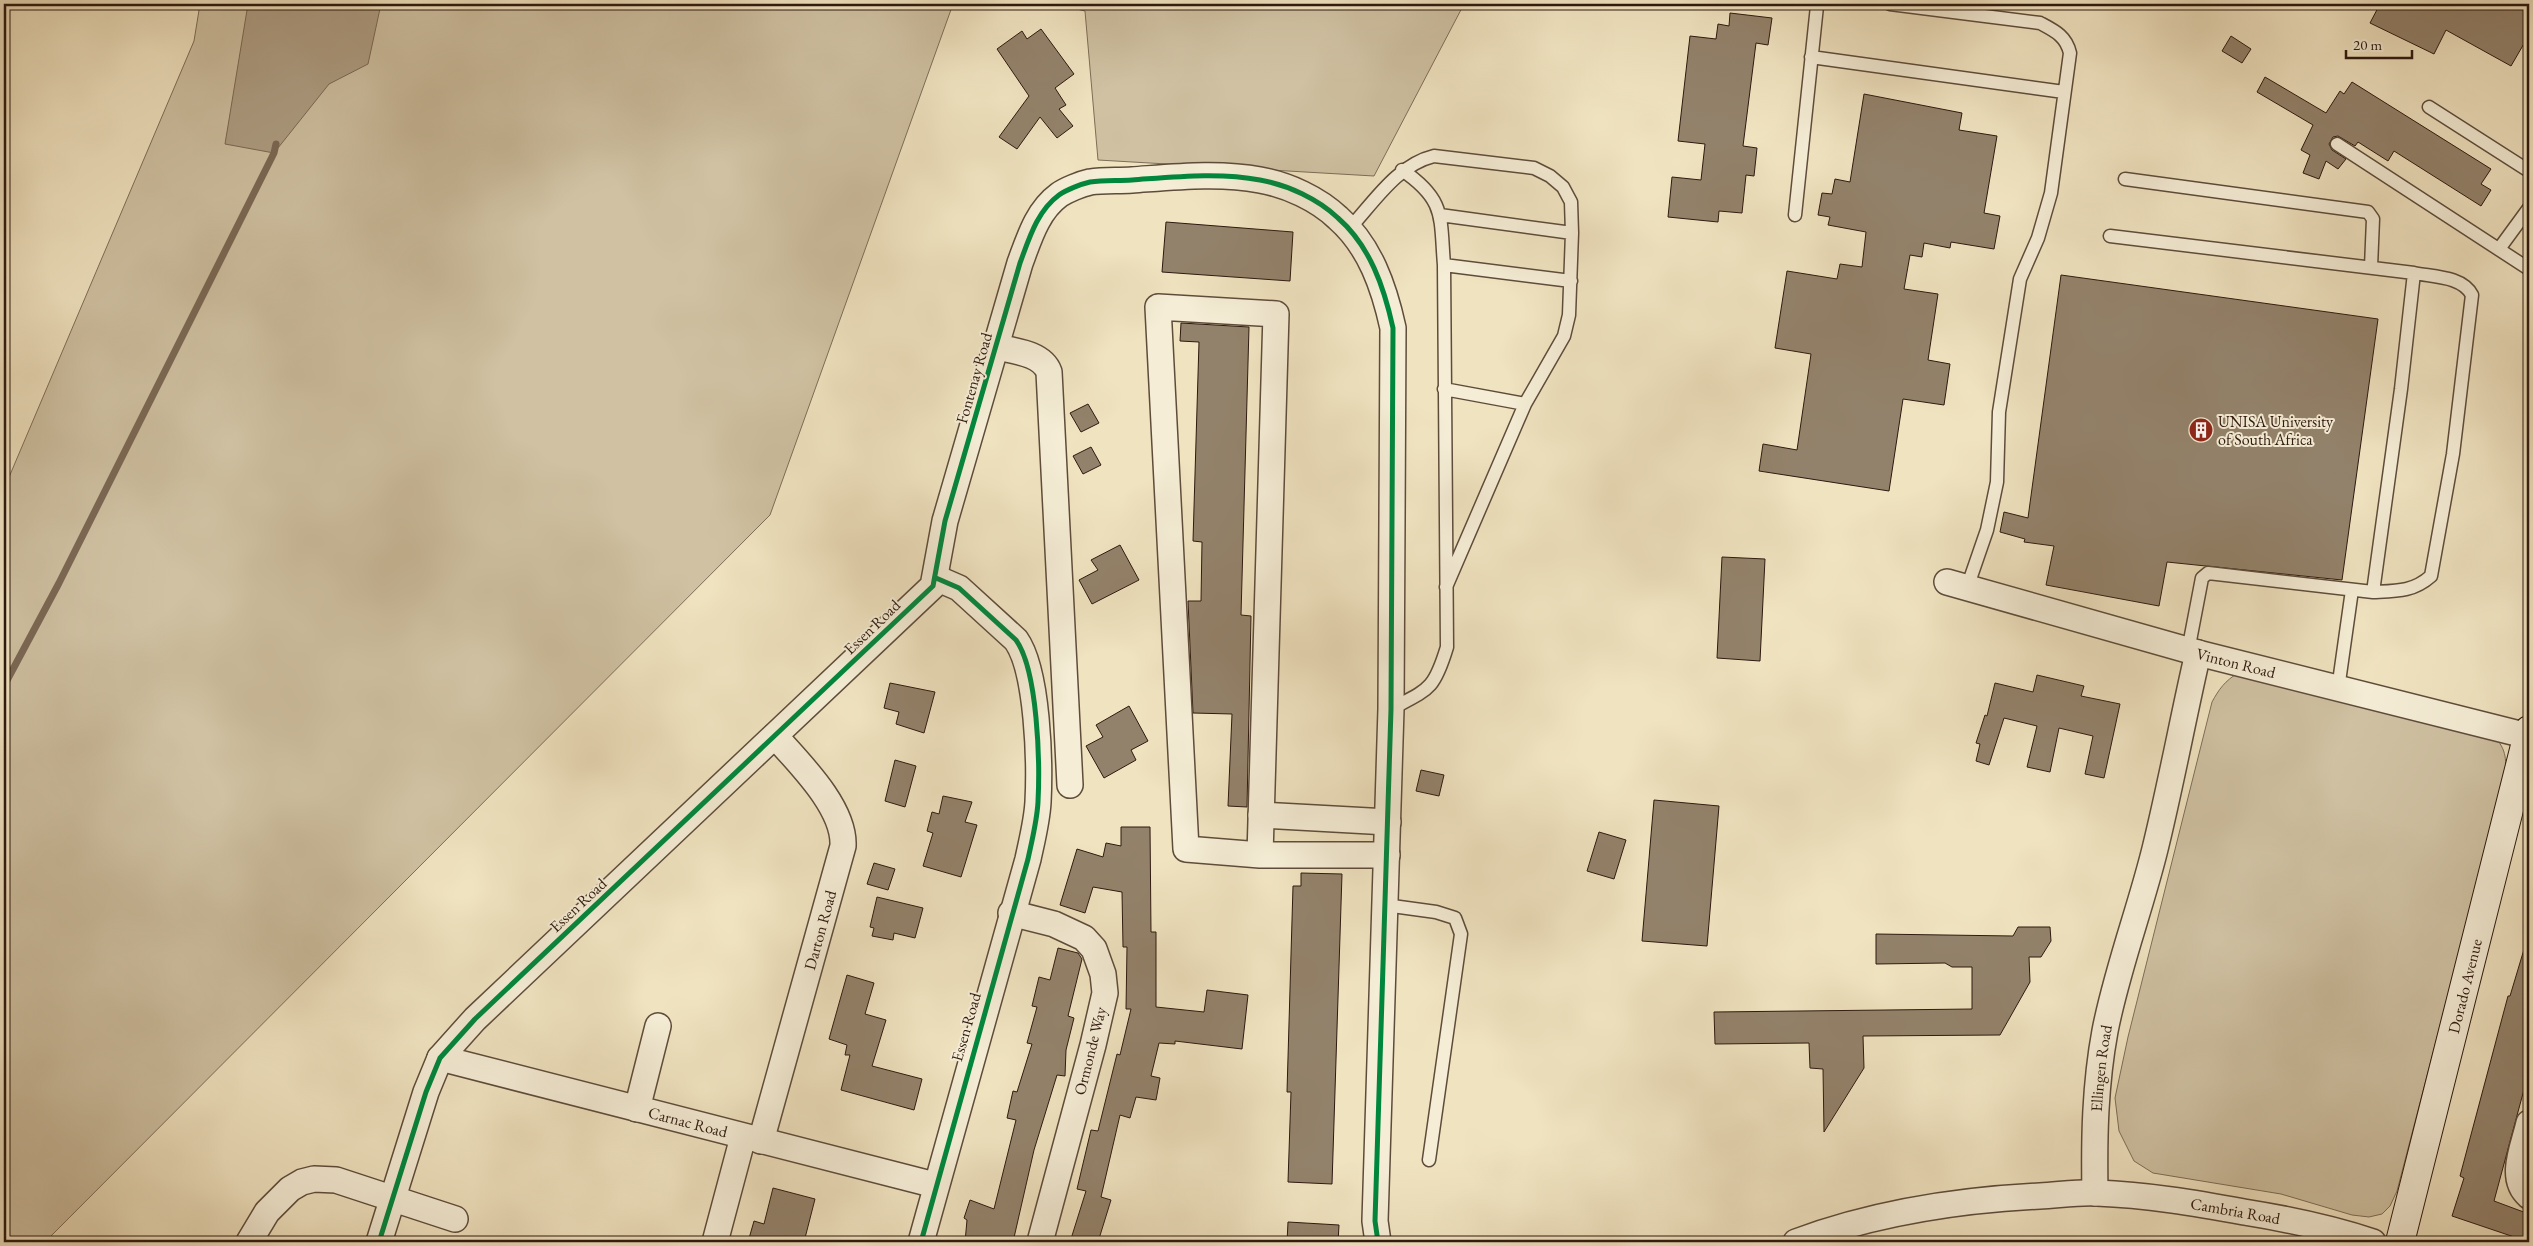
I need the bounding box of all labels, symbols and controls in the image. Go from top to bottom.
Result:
scale bar [2346,28,2412,60]
text: 20 m [2353,35,2382,54]
street label: Fontenay Road [951,329,997,426]
place label: UNISA University of South Africa [2218,411,2334,450]
building icon: UNISA University of South Africa [2188,417,2214,443]
street label: Essen Road [839,594,905,659]
street label: Vinton Road [2194,642,2279,683]
street label: Essen Road [545,873,612,937]
street label: Darton Road [799,887,841,972]
street label: Dorado Avenue [2442,936,2487,1036]
street label: Essen Road [946,989,986,1064]
street label: Ormonde Way [1069,1004,1111,1097]
street label: Ellingen Road [2085,1022,2117,1112]
street label: Carnac Road [646,1101,731,1142]
street label: Cambria Road [2189,1192,2283,1229]

